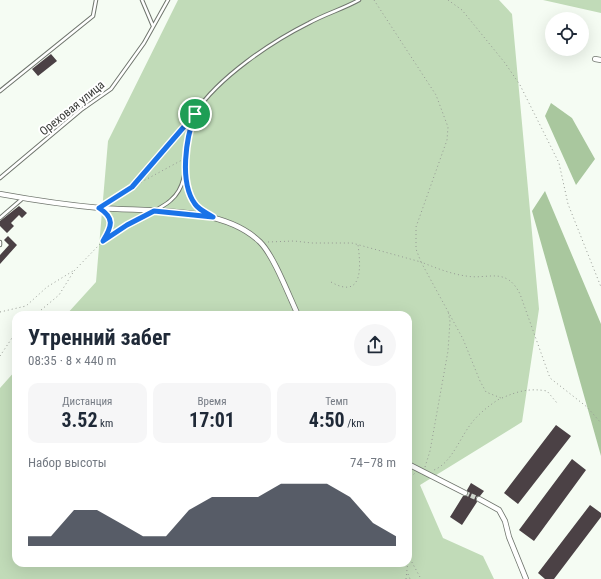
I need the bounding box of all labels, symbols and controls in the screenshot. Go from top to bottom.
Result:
map controls [545,12,589,56]
button: locate [545,12,589,56]
street label: Ореховая улица [37,77,107,138]
pin [178,97,212,131]
icon: arrive [184,103,206,125]
button: share [354,324,396,366]
text: Утренний забег [28,325,171,350]
text: 08:35 · 8 × 440 m [28,353,116,368]
text: Дистанция [62,395,112,408]
text: Время [197,395,226,408]
text: Темп [325,395,348,408]
text: 3.52 [61,408,98,432]
text: 17:01 [189,408,235,432]
text: 4:50 [309,408,345,432]
text: km [98,417,113,430]
text: /km [345,417,364,430]
text: Набор высоты [28,455,107,470]
text: 74–78 m [350,455,396,470]

